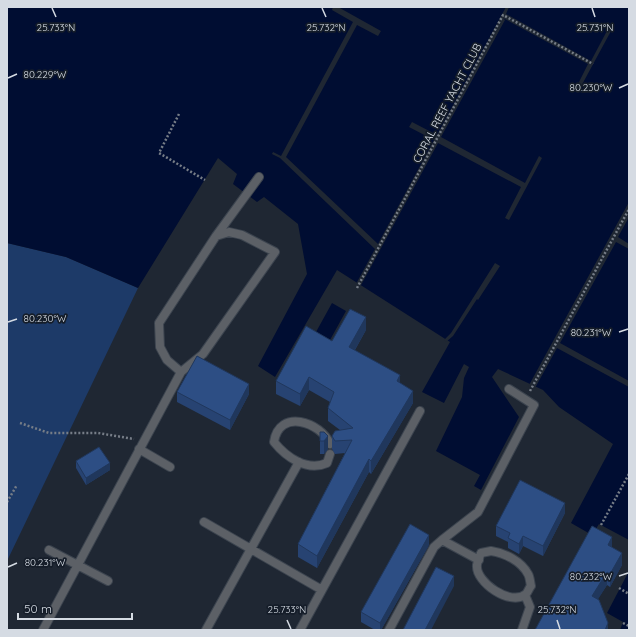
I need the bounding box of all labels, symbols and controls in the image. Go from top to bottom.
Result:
text: 25.733°N [37,21,75,34]
text: 25.732°N [306,21,346,34]
text: 25.731°N [576,21,614,34]
street label: CORAL REEF YACHT CLUB [410,41,484,165]
text: 80.229°W [24,68,67,81]
text: 80.230°W [570,81,613,94]
text: 80.230°W [24,312,67,325]
text: 80.231°W [571,326,612,339]
text: 80.231°W [25,556,66,569]
text: 80.232°W [570,570,613,583]
scale bar [18,595,132,621]
text: 50 m [24,601,52,616]
text: 25.733°N [268,603,306,616]
text: 25.732°N [537,603,577,616]

